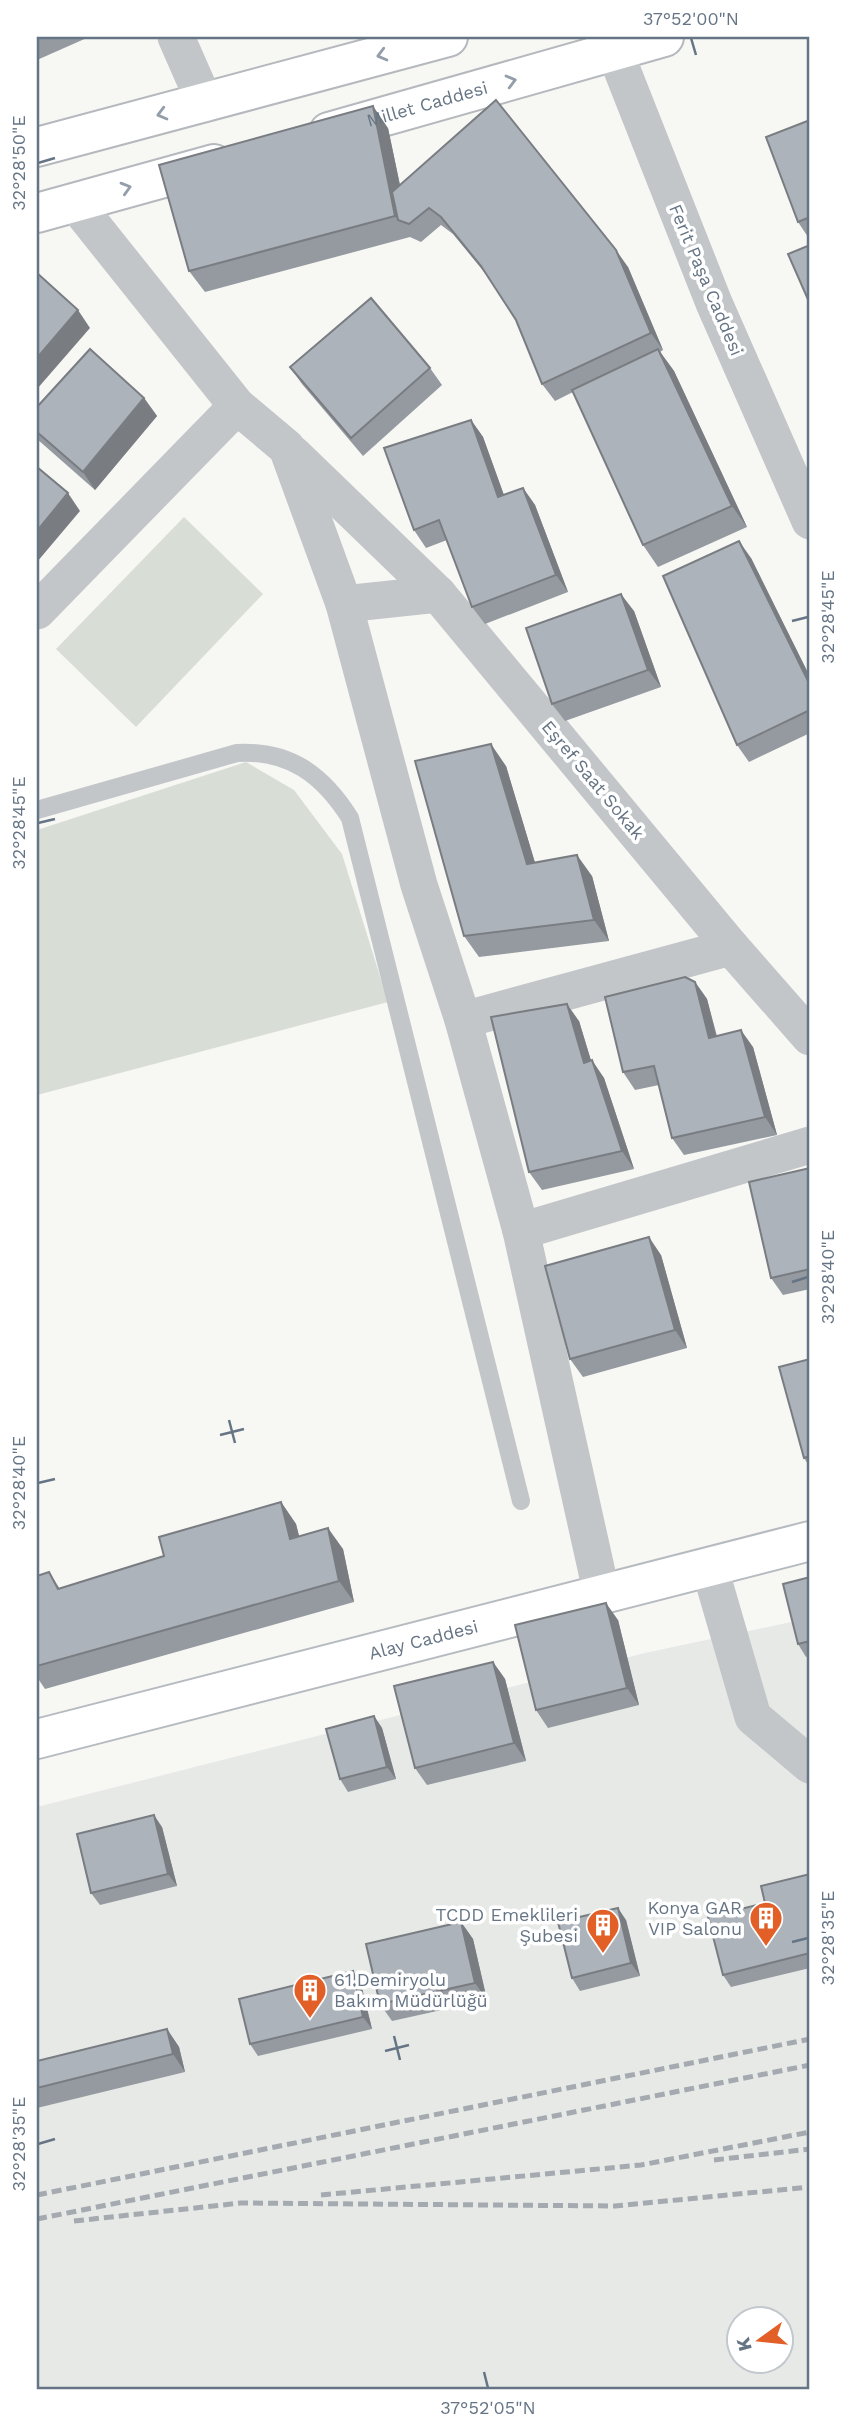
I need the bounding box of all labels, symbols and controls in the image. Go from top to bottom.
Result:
text: 37°52'00"N [643,8,739,29]
one-way arrow [376,46,388,61]
one-way arrow [504,75,516,89]
street label: Millet Caddesi [364,77,490,131]
one-way arrow [156,106,168,120]
text: 32°28'50"E [8,115,29,211]
one-way arrow [120,182,132,197]
street label: Ferit Paşa Caddesi [665,201,748,359]
text: 32°28'45"E [817,570,838,664]
street label: Eşref Saat Sokak [538,716,649,843]
text: 32°28'45"E [8,776,29,870]
text: 32°28'40"E [817,1230,838,1324]
text: 32°28'40"E [8,1436,29,1530]
street label: Alay Caddesi [367,1615,480,1664]
text: 32°28'35"E [817,1891,838,1985]
place label: Konya GAR VIP Salonu [647,1897,742,1939]
building icon: Konya GAR VIP Salonu [747,1899,785,1948]
place label: TCDD Emeklileri Şubesi [436,1904,578,1946]
building icon: TCDD Emeklileri Şubesi [584,1906,622,1955]
place label: 61.Demiryolu Bakım Müdürlüğü [334,1969,488,2011]
building icon: 61.Demiryolu Bakım Müdürlüğü [291,1971,329,2020]
text: 32°28'35"E [8,2097,29,2191]
north arrow [724,2304,794,2374]
text: K [731,2335,757,2354]
text: 37°52'05"N [440,2397,536,2418]

